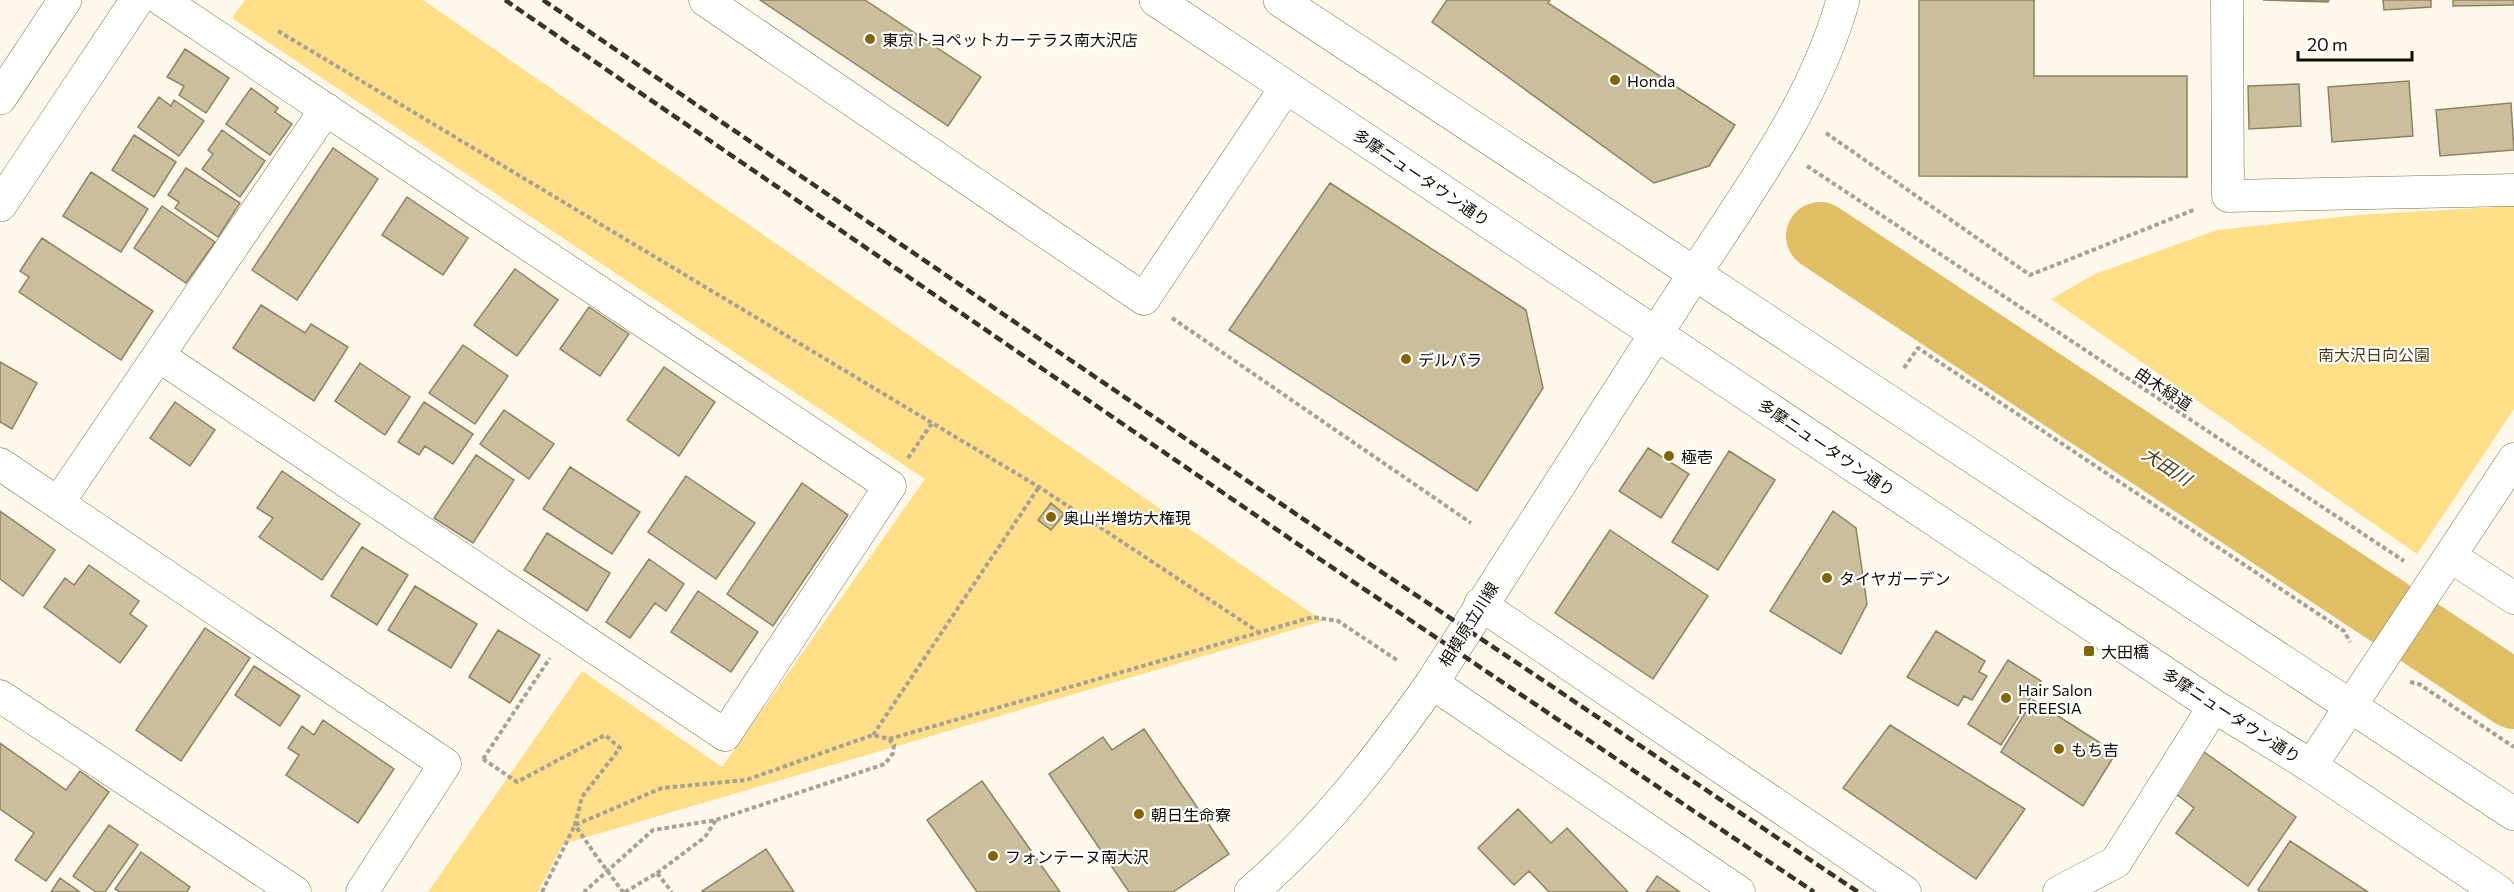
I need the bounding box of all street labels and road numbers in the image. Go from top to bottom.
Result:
street label: 多摩ニュータウン通り [1350,124,1494,230]
street label: 由木緑道 [2132,362,2196,414]
street label: 多摩ニュータウン通り [1755,394,1899,500]
street label: 相模原立川線 [1435,578,1501,670]
street label: 多摩ニュータウン通り [2160,663,2304,767]

